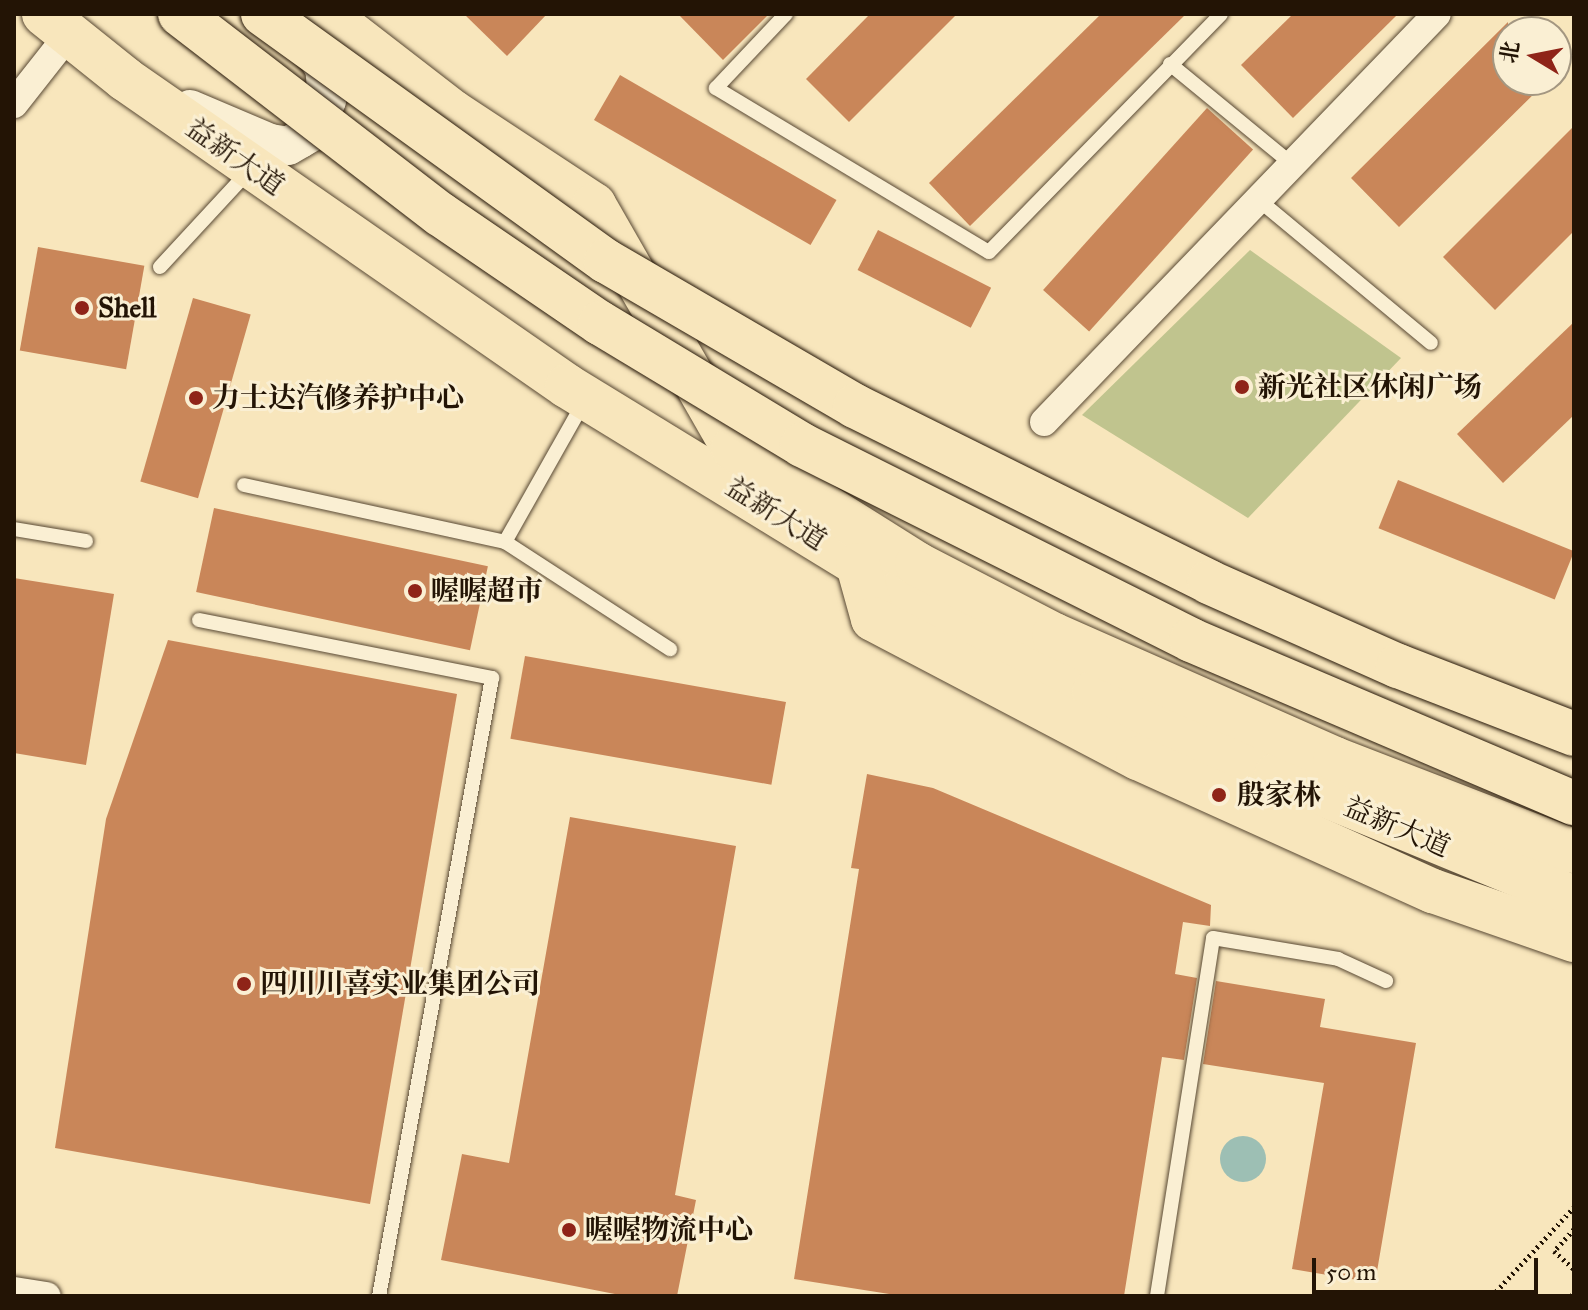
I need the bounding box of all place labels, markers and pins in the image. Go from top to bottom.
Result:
place label: Shell [98,291,156,325]
marker: Shell [73,299,91,317]
place label: 新光社区休闲广场 [1258,370,1482,404]
marker: 新光社区休闲广场 [1233,378,1251,396]
place label: 力士达汽修养护中心 [212,381,464,415]
marker: 力士达汽修养护中心 [187,389,205,407]
place label: 喔喔超市 [431,574,543,608]
marker: 喔喔超市 [406,582,424,600]
place label: 殷家林 [1237,778,1321,812]
marker: 殷家林 [1208,784,1230,806]
place label: 四川川喜实业集团公司 [260,967,540,1001]
marker: 四川川喜实业集团公司 [235,975,253,993]
place label: 喔喔物流中心 [585,1213,753,1247]
marker: 喔喔物流中心 [560,1221,578,1239]

